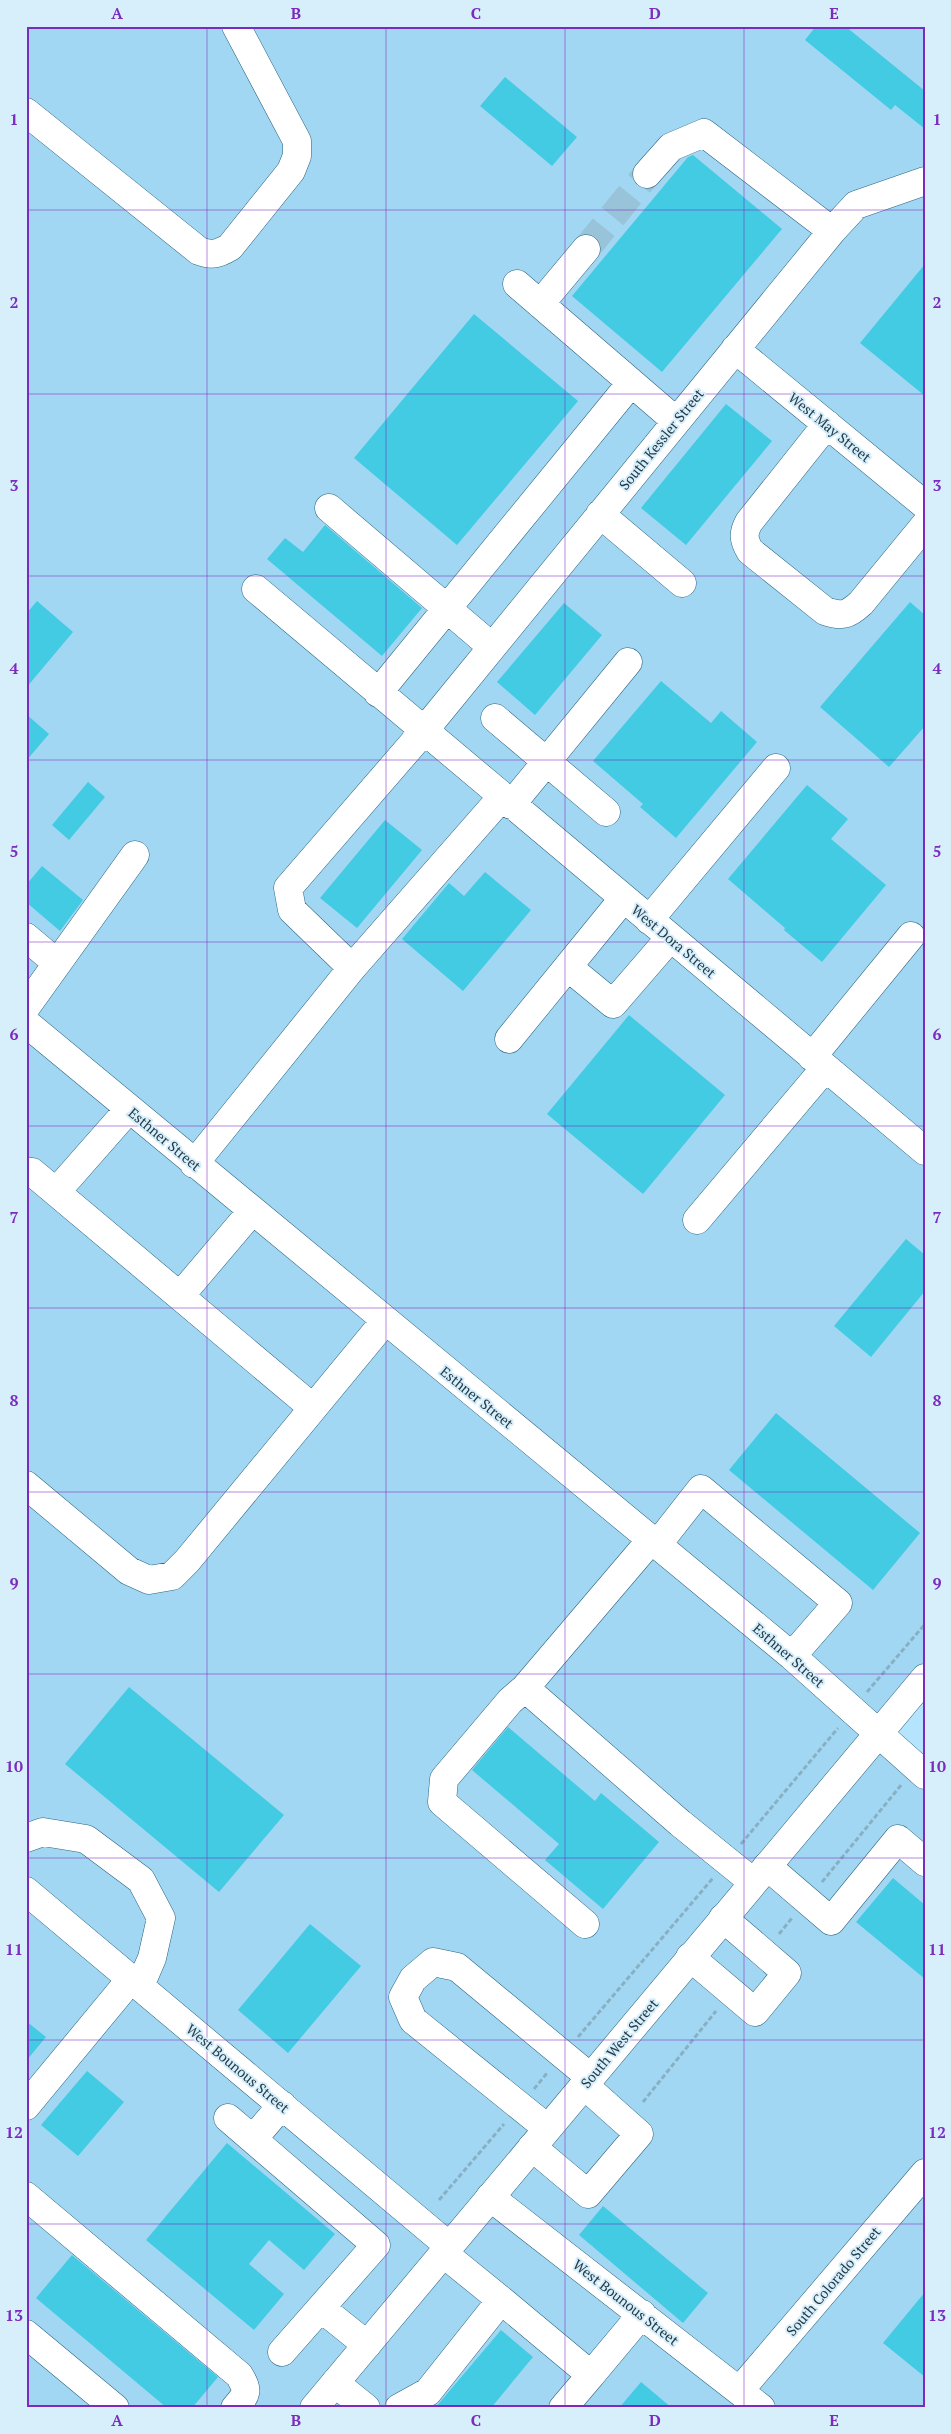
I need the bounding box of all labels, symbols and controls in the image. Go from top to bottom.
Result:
text: A [111,2,123,24]
text: B [291,2,301,24]
text: C [471,2,481,24]
text: D [649,2,661,24]
text: E [829,2,839,24]
text: 1 [9,108,19,130]
text: 1 [932,108,942,130]
text: 2 [9,291,19,313]
text: 2 [932,291,942,313]
street label: South Kessler Street [614,384,708,494]
street label: West May Street [785,388,876,467]
text: 3 [9,474,19,496]
text: 3 [932,474,942,496]
text: 4 [9,657,19,679]
text: 4 [932,657,942,679]
text: 5 [9,840,19,862]
text: 5 [932,840,942,862]
street label: West Dora Street [628,900,721,982]
text: 6 [9,1023,19,1045]
text: 6 [932,1023,942,1045]
street label: Esthner Street [125,1103,206,1175]
text: 7 [9,1206,19,1228]
text: 7 [932,1206,942,1228]
street label: Esthner Street [436,1362,518,1433]
text: 8 [9,1389,19,1411]
text: 8 [932,1389,942,1411]
text: 9 [9,1572,19,1594]
text: 9 [932,1572,942,1594]
street label: Esthner Street [749,1619,829,1692]
text: 10 [5,1755,23,1777]
text: 10 [928,1755,946,1777]
text: 11 [5,1938,23,1960]
text: 11 [928,1938,946,1960]
street label: South West Street [576,1994,663,2092]
street label: West Bounous Street [182,2019,294,2117]
text: 12 [5,2121,23,2143]
text: 12 [928,2121,946,2143]
street label: South Colorado Street [782,2222,885,2340]
street label: West Bounous Street [569,2255,683,2350]
text: 13 [5,2304,23,2326]
text: 13 [928,2304,946,2326]
text: A [111,2409,123,2431]
text: B [291,2409,301,2431]
text: C [471,2409,481,2431]
text: D [649,2409,661,2431]
text: E [829,2409,839,2431]

